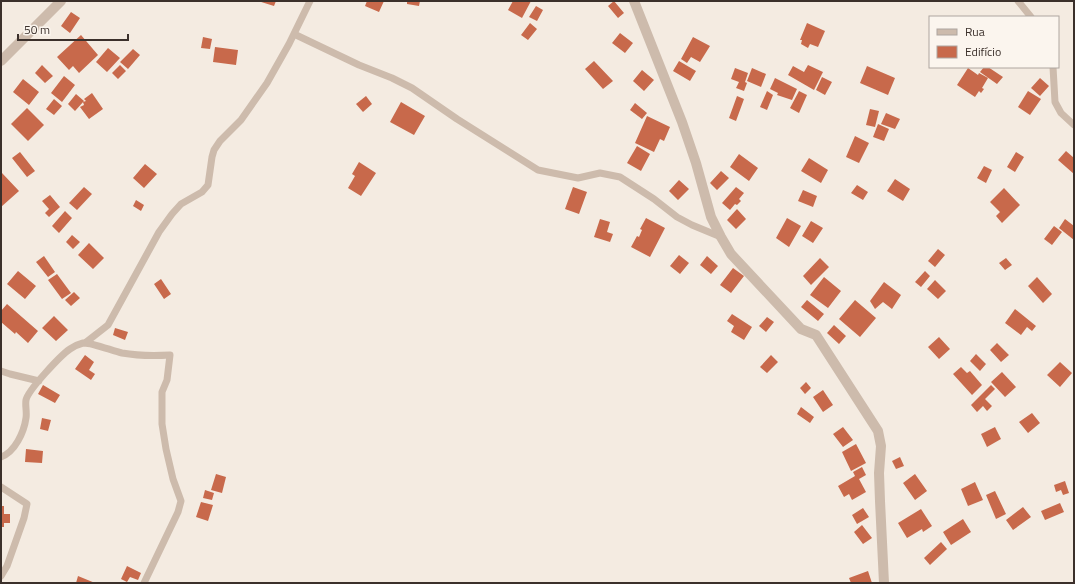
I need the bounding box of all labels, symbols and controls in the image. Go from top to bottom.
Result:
scale bar [18,16,128,42]
legend [929,16,1059,68]
text: 50 m [24,20,50,39]
text: Rua [965,22,985,41]
text: Edifício [965,42,1001,61]

